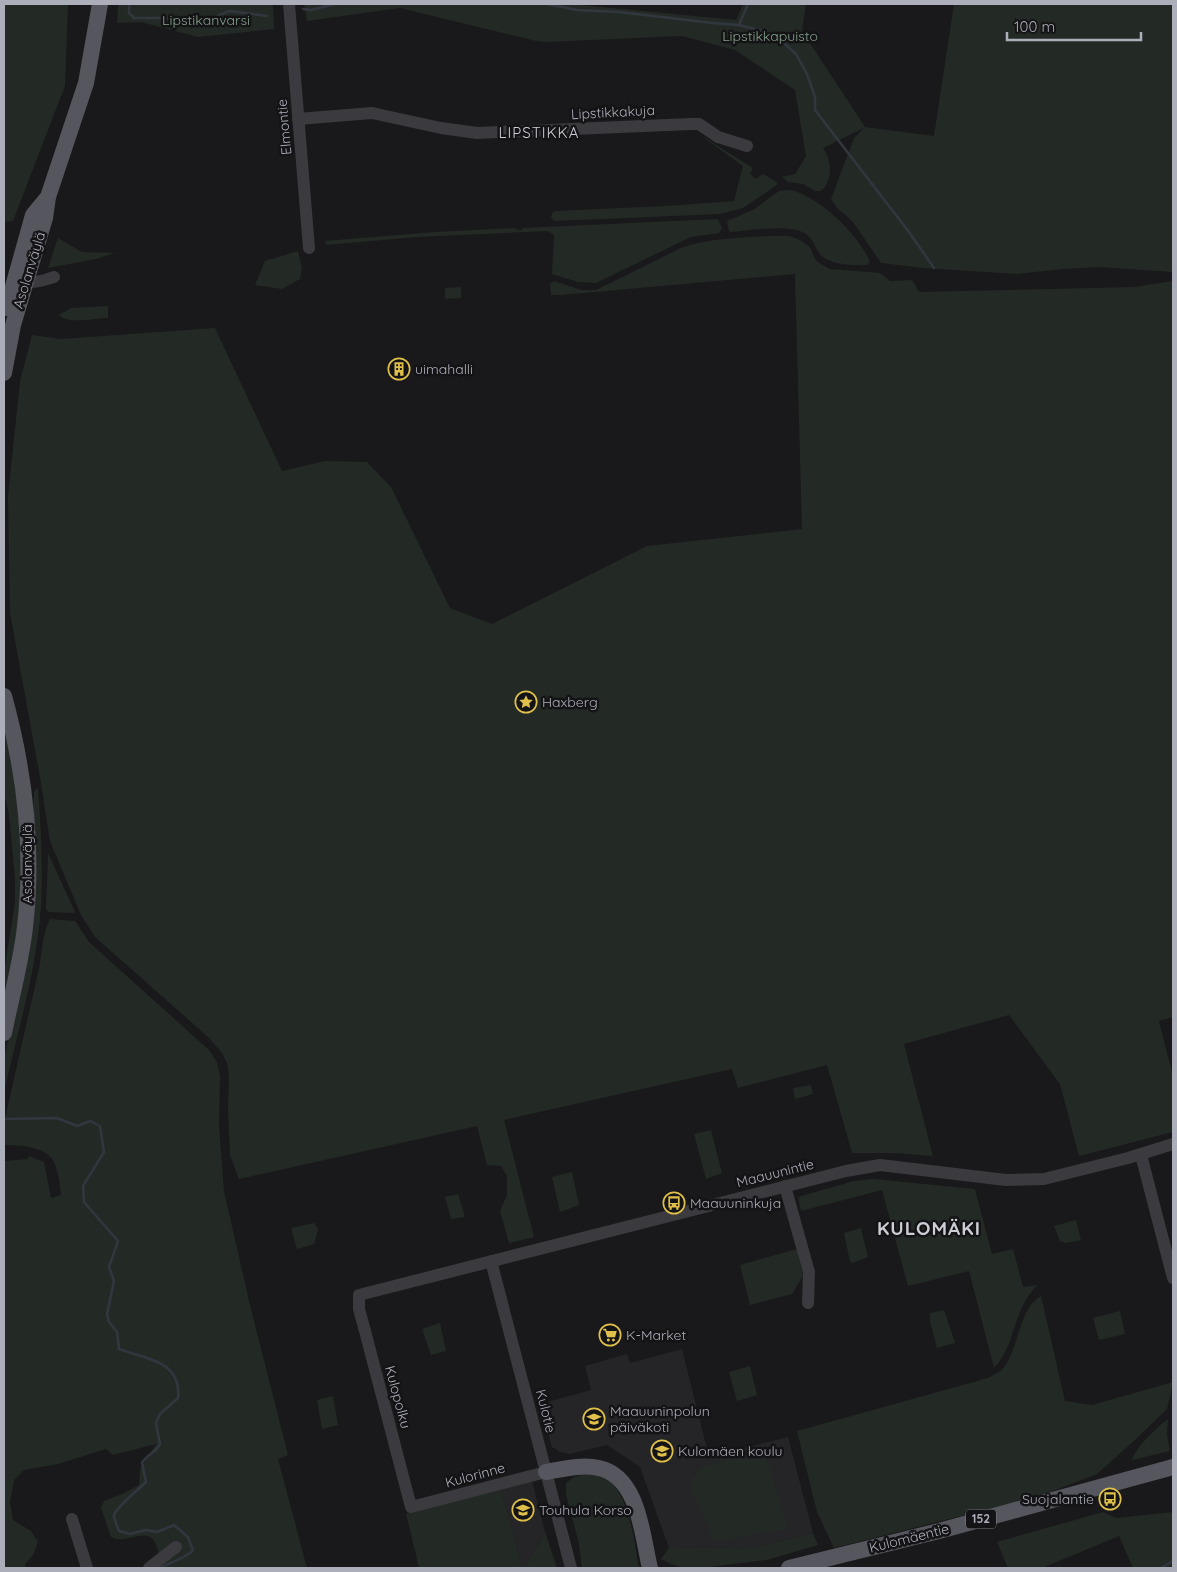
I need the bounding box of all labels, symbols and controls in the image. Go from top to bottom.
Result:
scale bar [1007,10,1141,42]
park label: Lipstikanvarsi [162,11,250,29]
text: 100 m [1014,17,1055,36]
park label: Lipstikkapuisto [722,27,818,45]
street label: Elmontie [273,98,295,156]
street label: Lipstikkakuja [570,101,656,123]
district label: LIPSTIKKA [499,123,579,142]
street label: Asolanväylä [9,229,49,311]
building icon: uimahalli [387,357,411,381]
place label: uimahalli [415,360,473,378]
place icon: Haxberg [514,690,538,714]
place label: Haxberg [542,693,598,711]
street label: Asolanväylä [18,824,36,904]
street label: Maauunintie [734,1155,816,1191]
bus stop icon: Maauuninkuja [662,1191,686,1215]
place label: Maauuninkuja [690,1194,781,1212]
district label: KULOMÄKI [877,1216,981,1240]
supermarket icon: K-Market [598,1323,622,1347]
place label: K-Market [626,1326,686,1344]
street label: Kulopolku [381,1364,415,1430]
street label: Kulotie [532,1387,560,1435]
place label: Maauuninpolun päiväkoti [610,1402,710,1436]
school or university icon: Maauuninpolun päiväkoti [582,1407,606,1431]
school or university icon: Kulomäen koulu [650,1439,674,1463]
place label: Kulomäen koulu [678,1442,783,1460]
street label: Kulorinne [443,1458,507,1492]
bus stop icon: Suojalantie [1098,1487,1122,1511]
place label: Suojalantie [1022,1490,1094,1508]
school or university icon: Touhula Korso [511,1498,535,1522]
place label: Touhula Korso [539,1501,632,1519]
road number: 152 [966,1510,996,1528]
street label: Kulomäentie [867,1519,951,1557]

